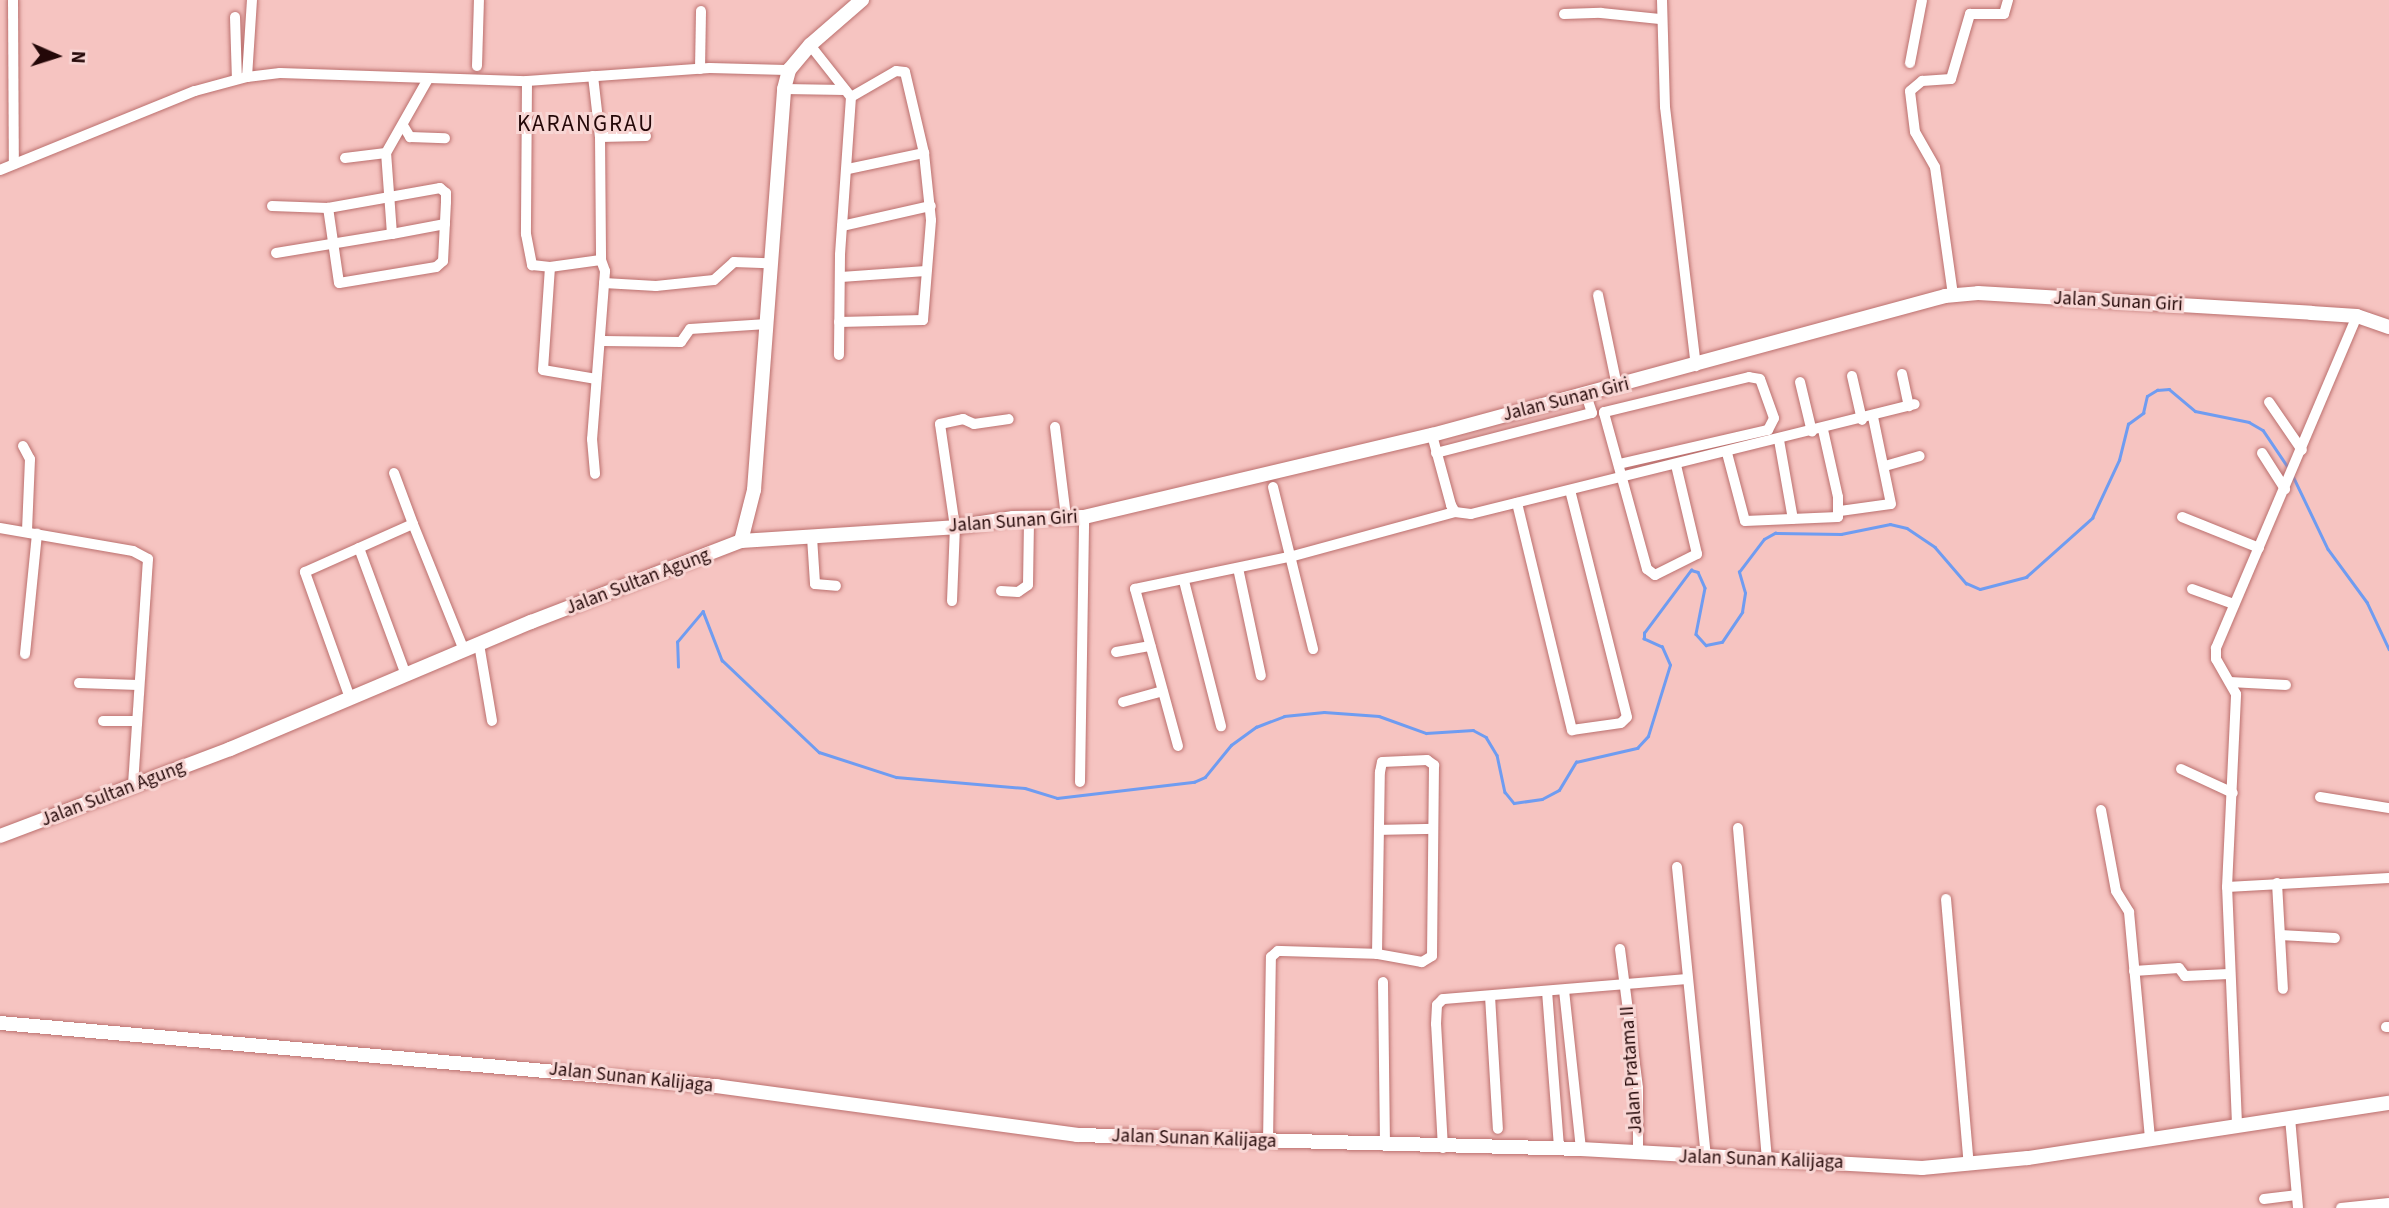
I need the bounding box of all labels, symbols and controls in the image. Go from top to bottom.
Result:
north arrow [21,21,91,91]
text: N [64,50,91,64]
district label: KARANGRAU [518,110,654,138]
street label: Jalan Sunan Giri [2053,287,2183,317]
street label: Jalan Sunan Giri [1500,373,1632,427]
street label: Jalan Sunan Giri [948,506,1078,538]
street label: Jalan Sultan Agung [563,544,713,620]
street label: Jalan Sultan Agung [38,756,188,832]
street label: Jalan Pratama II [1616,1005,1648,1135]
street label: Jalan Sunan Kalijaga [548,1058,714,1098]
street label: Jalan Sunan Kalijaga [1111,1125,1277,1153]
street label: Jalan Sunan Kalijaga [1678,1146,1844,1174]

